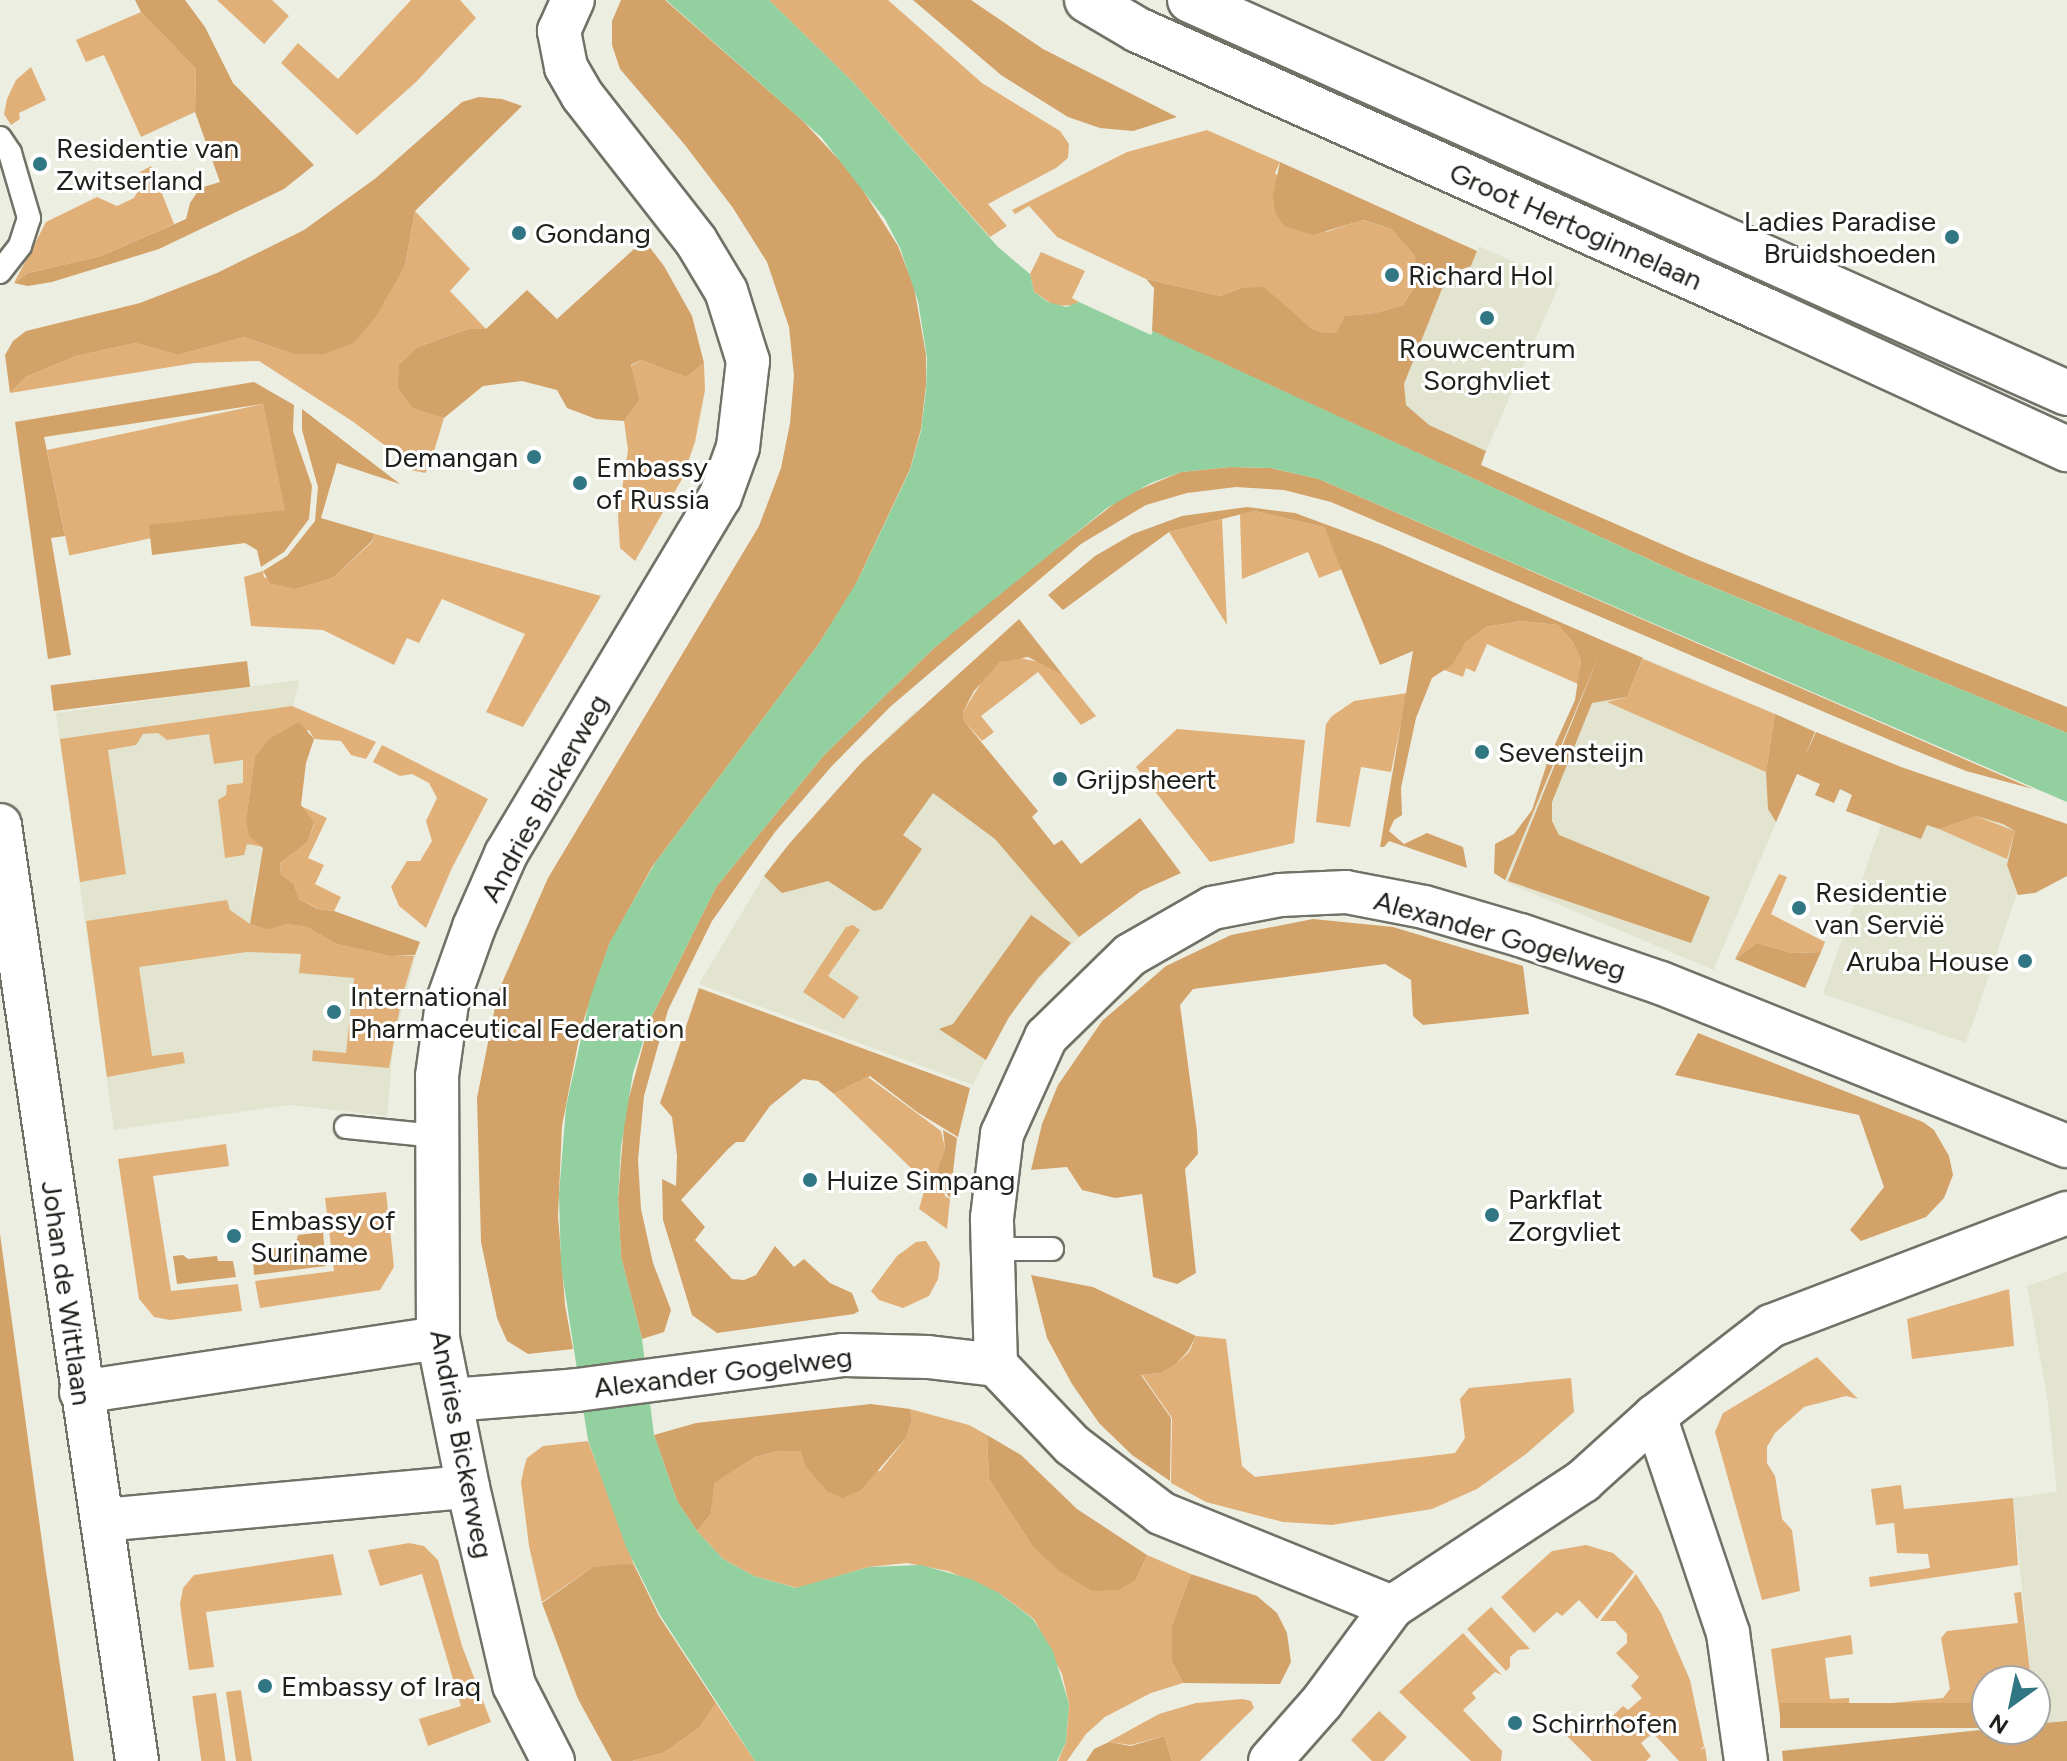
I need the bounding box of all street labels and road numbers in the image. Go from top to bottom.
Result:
street label: Groot Hertoginnelaan [1444,155,1708,297]
street label: Andries Bickerweg [473,688,615,908]
street label: Alexander Gogelweg [1370,883,1630,987]
street label: Johan de Wittlaan [35,1178,99,1408]
street label: Andries Bickerweg [423,1327,501,1561]
street label: Alexander Gogelweg [592,1339,854,1405]

